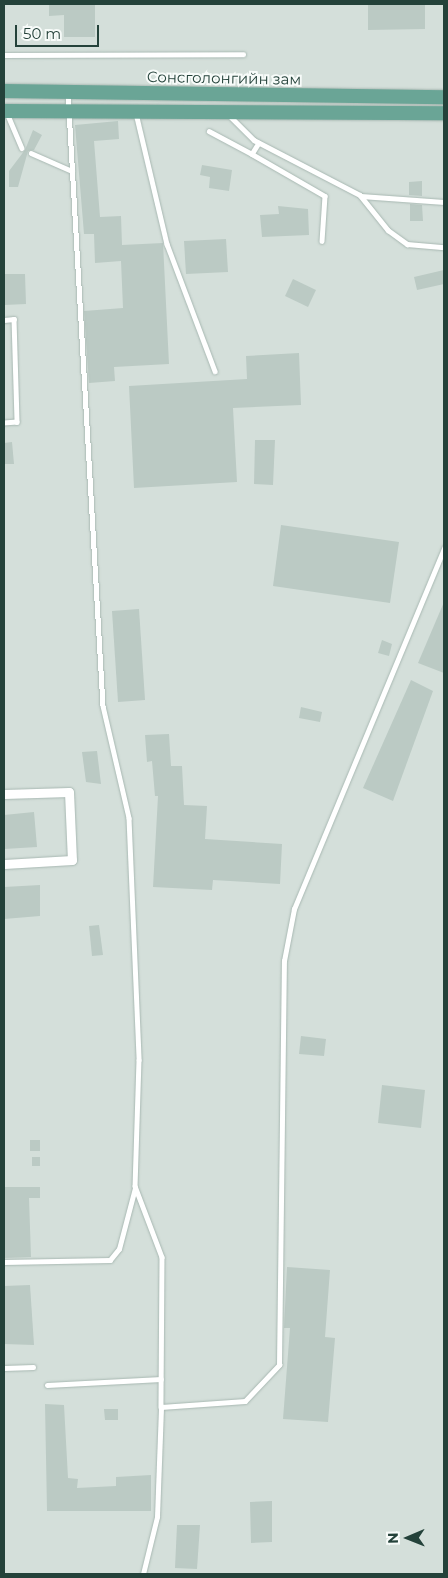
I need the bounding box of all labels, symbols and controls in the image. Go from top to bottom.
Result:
scale bar [18,15,101,47]
text: 50 m [23,24,61,43]
street label: Сонсголонгийн зам [147,68,301,88]
north arrow [383,1513,433,1563]
text: N [384,1532,402,1544]

